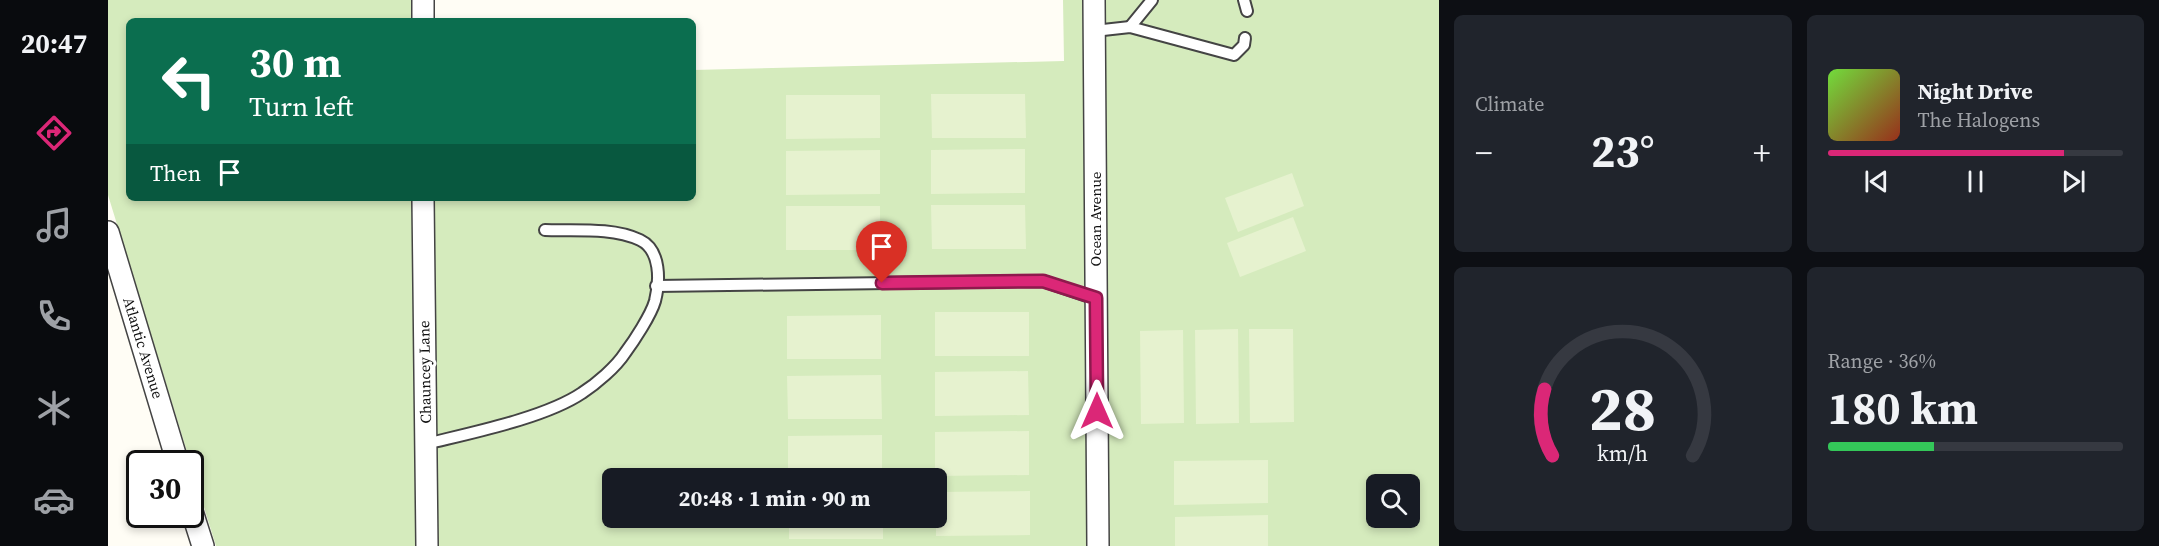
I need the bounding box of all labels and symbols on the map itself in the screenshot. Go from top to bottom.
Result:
street label: Ocean Avenue [1085,171,1106,266]
pin [856,221,907,283]
street label: Atlantic Avenue [118,295,169,401]
street label: Chauncey Lane [413,320,436,424]
position arrow [1065,379,1129,443]
speed limit sign: 30 [126,450,204,528]

